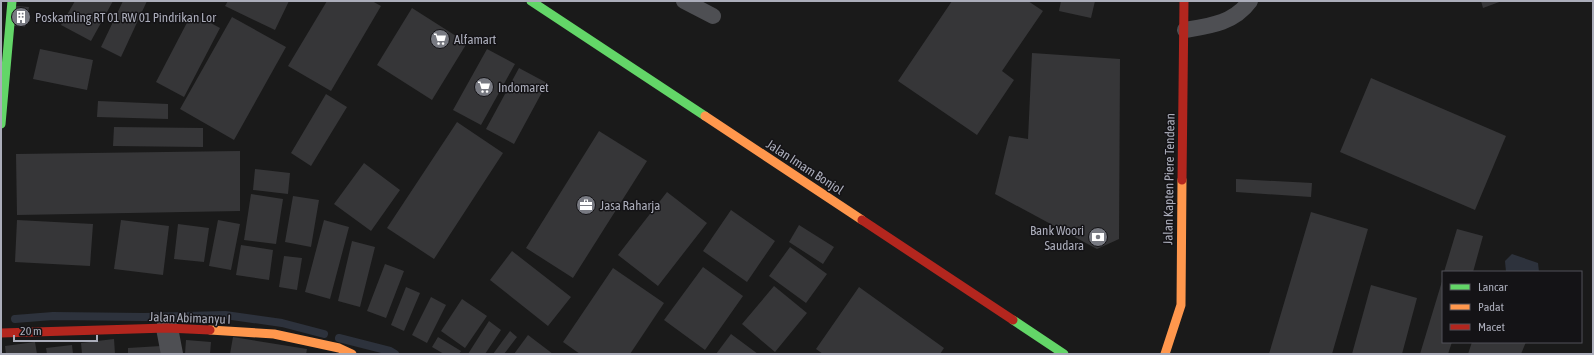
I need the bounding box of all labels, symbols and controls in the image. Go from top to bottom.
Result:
building icon: Poskamling RT 01 RW 01 Pindrikan Lor [10,6,32,28]
place label: Poskamling RT 01 RW 01 Pindrikan Lor [35,10,216,25]
supermarket icon: Alfamart [429,28,451,50]
place label: Alfamart [454,32,497,47]
supermarket icon: Indomaret [473,76,495,98]
place label: Indomaret [498,80,549,95]
street label: Jalan Kapten Piere Tendean [1160,113,1178,245]
street label: Jalan Imam Bonjol [764,137,847,198]
office icon: Jasa Raharja [575,194,597,216]
place label: Jasa Raharja [600,198,660,213]
place label: Bank Woori Saudara [1030,223,1084,253]
bank icon: Bank Woori Saudara [1087,226,1109,248]
legend [1442,271,1582,343]
text: Lancar [1478,280,1508,294]
text: Padat [1478,300,1504,314]
street label: Jalan Abimanyu I [149,309,231,327]
scale bar [14,317,97,343]
text: Macet [1478,320,1506,334]
text: 20 m [20,324,42,338]

